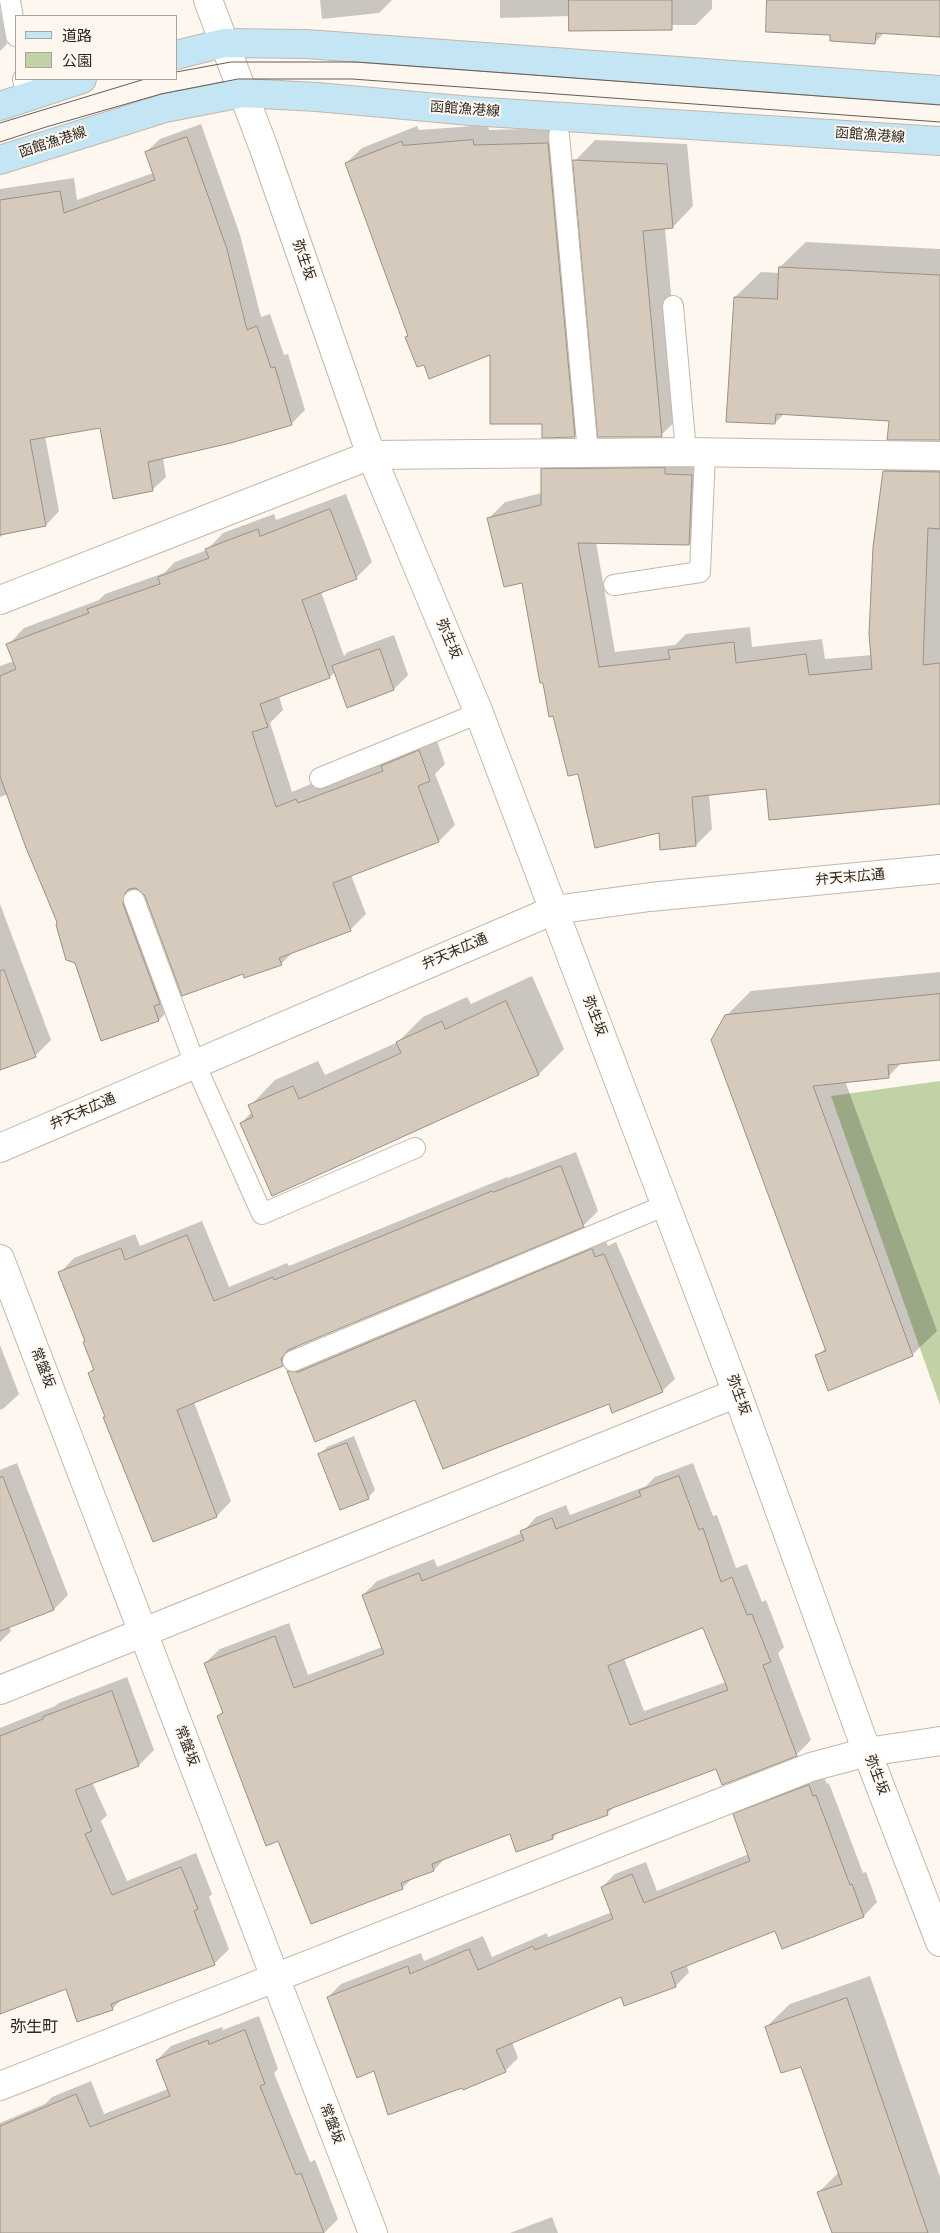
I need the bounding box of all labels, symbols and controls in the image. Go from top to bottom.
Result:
legend [15,15,178,80]
text: 道路 [62,27,92,45]
text: 公園 [62,52,92,70]
street label: 函館漁港線 [429,99,501,121]
street label: 函館漁港線 [17,124,89,162]
street label: 函館漁港線 [834,125,906,147]
street label: 弥生坂 [288,237,318,283]
street label: 弥生坂 [432,616,464,662]
street label: 弁天末広通 [814,867,886,889]
street label: 弁天末広通 [420,931,490,973]
street label: 弥生坂 [579,993,609,1039]
street label: 弁天末広通 [48,1091,118,1133]
street label: 常盤坂 [27,1345,57,1391]
street label: 弥生坂 [723,1372,753,1418]
street label: 常盤坂 [171,1723,201,1769]
street label: 弥生坂 [861,1752,891,1798]
district label: 弥生町 [10,2018,58,2038]
street label: 常盤坂 [316,2101,346,2147]

